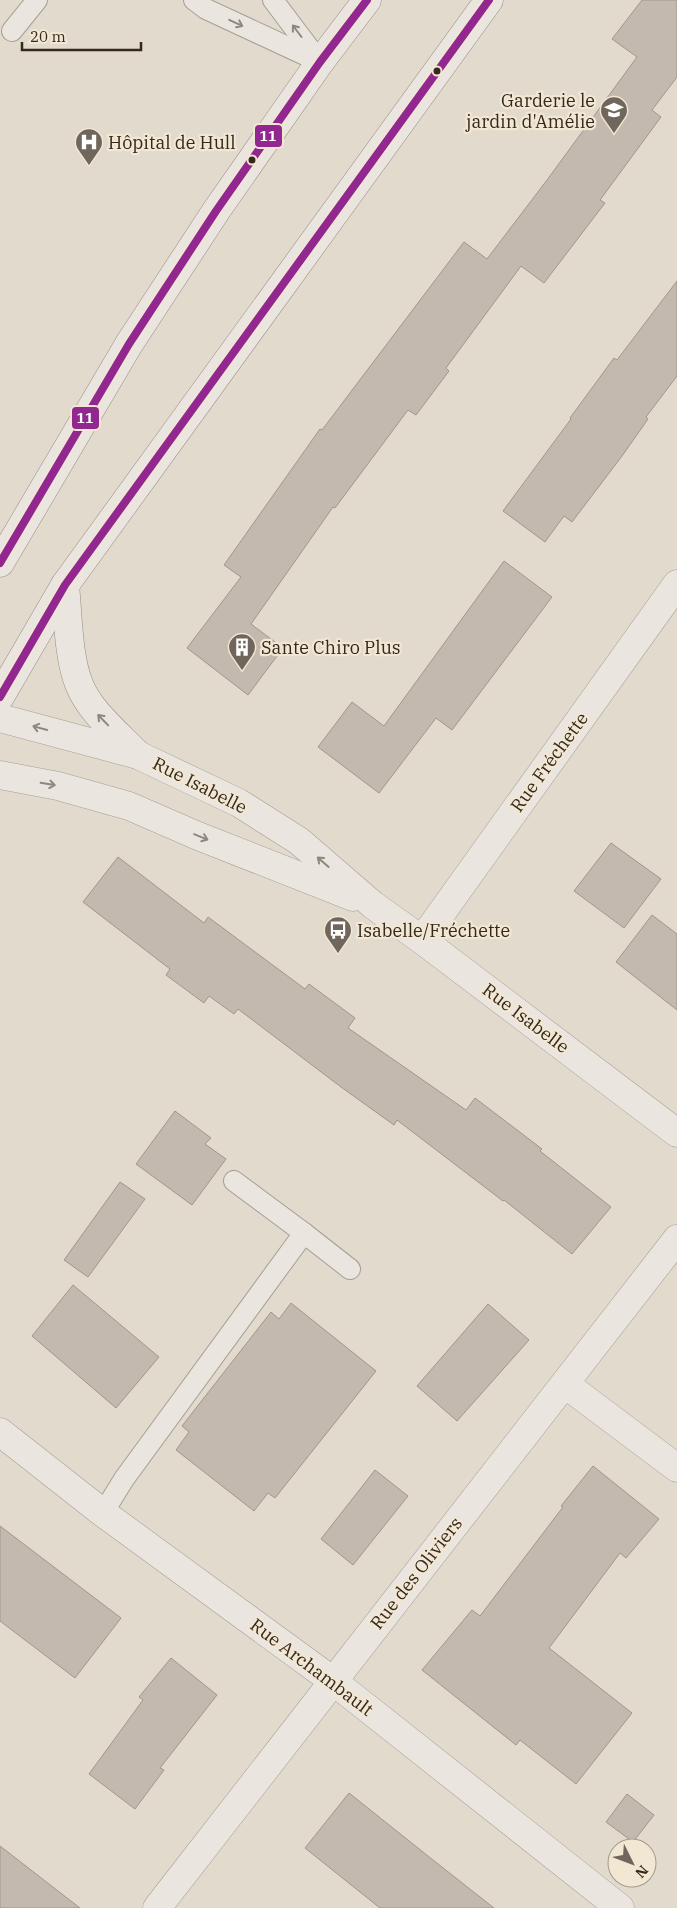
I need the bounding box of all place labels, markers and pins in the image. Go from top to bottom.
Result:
unlabelled marker [432,66,442,76]
place label: Garderie le jardin d'Amélie [465,89,595,133]
school or university icon: Garderie le jardin d'Amélie [599,95,629,134]
hospital icon: Hôpital de Hull [74,127,104,166]
place label: Hôpital de Hull [108,131,236,154]
unlabelled marker [247,155,257,165]
building icon: Sante Chiro Plus [227,632,257,671]
place label: Sante Chiro Plus [261,636,401,659]
bus stop icon: Isabelle/Fréchette [323,915,353,954]
place label: Isabelle/Fréchette [357,919,510,942]

